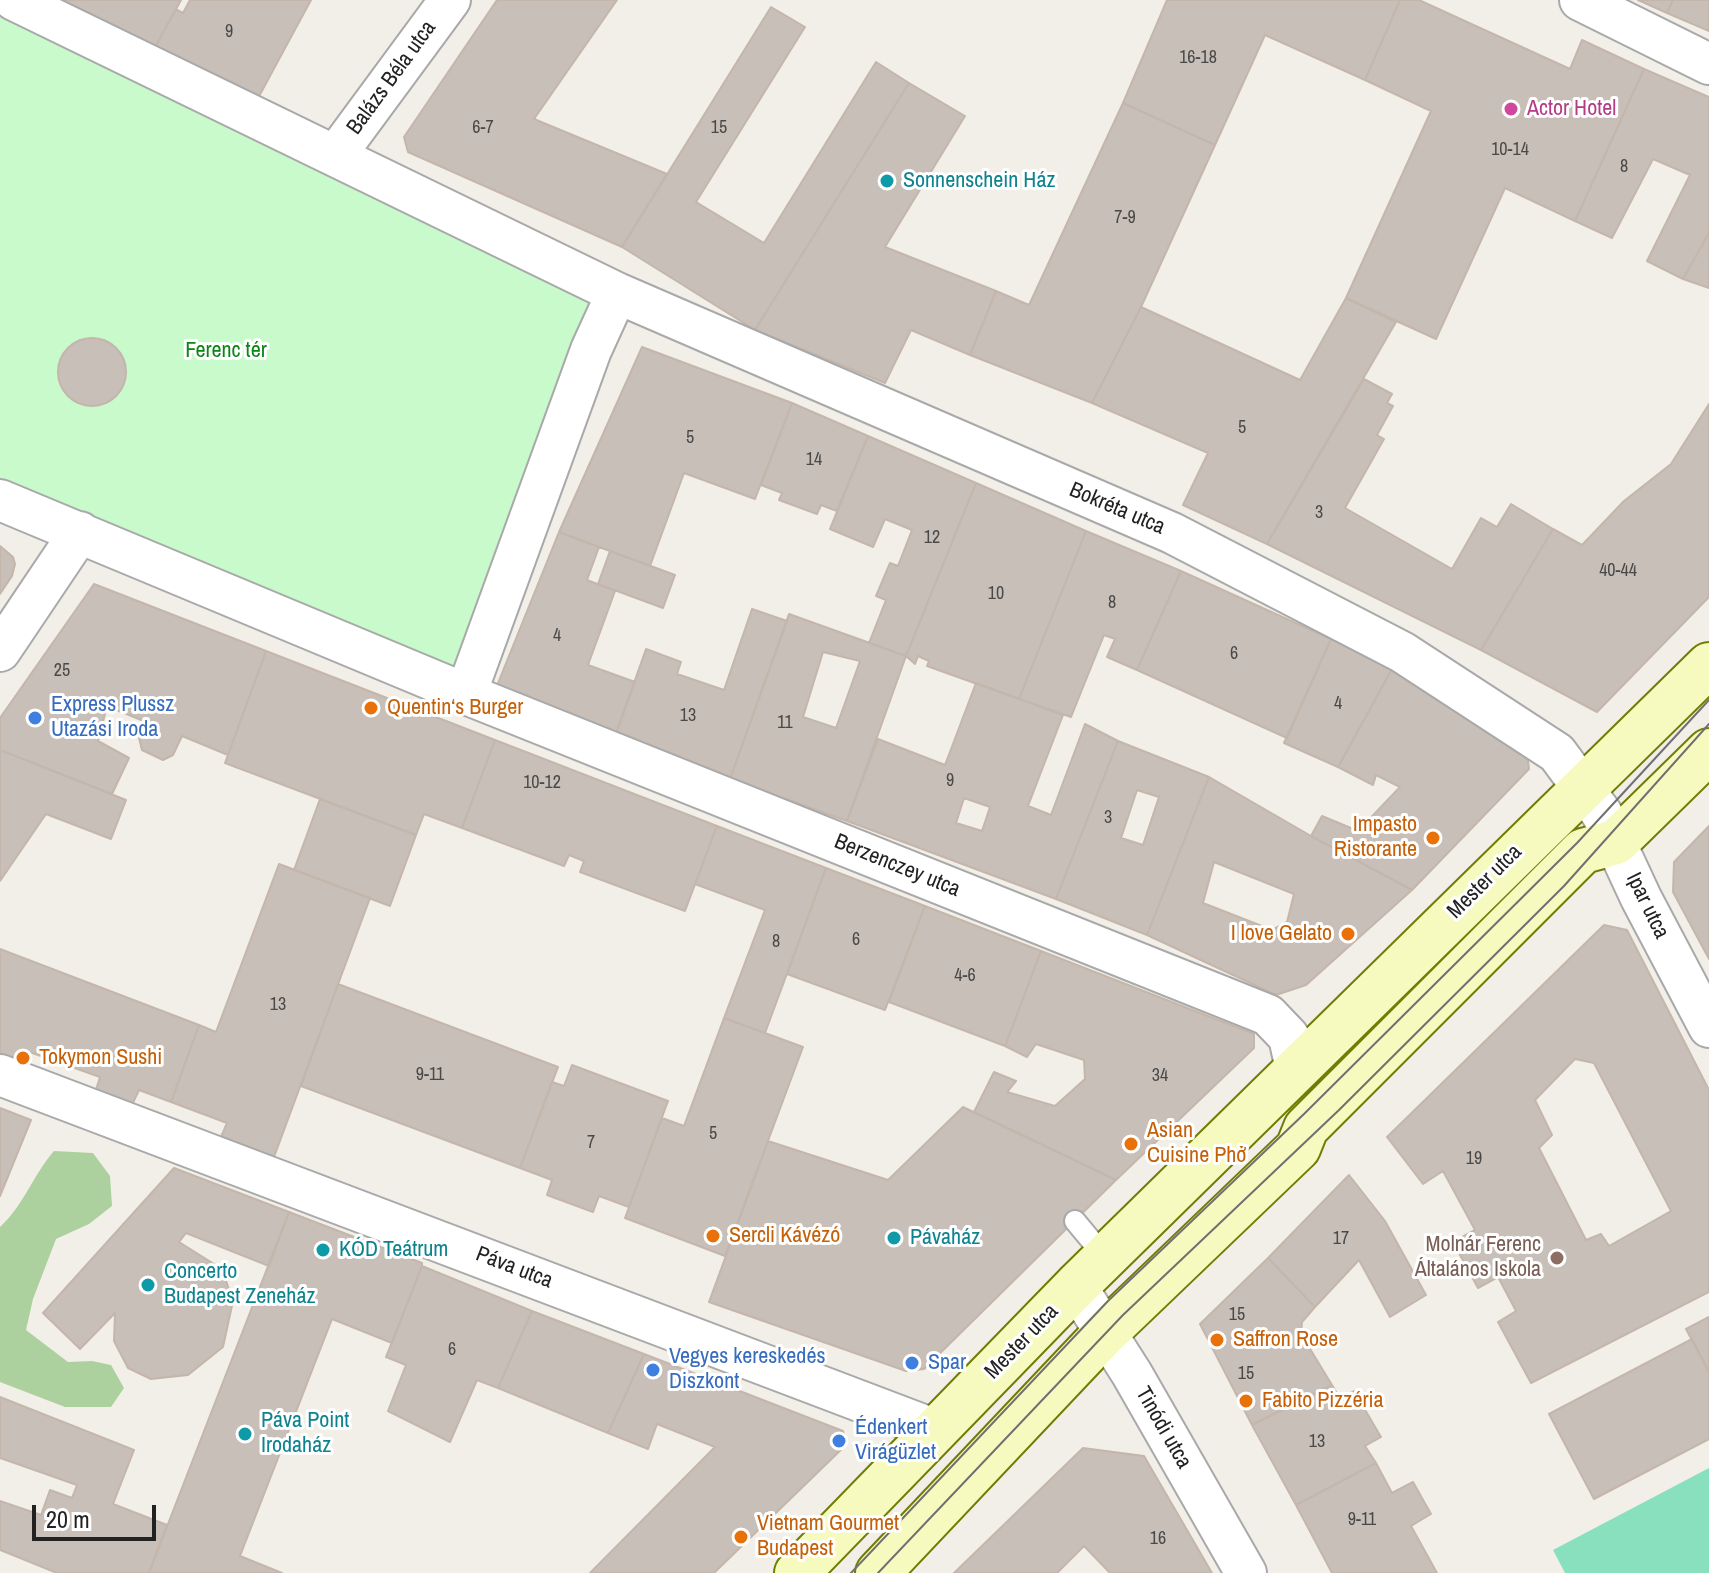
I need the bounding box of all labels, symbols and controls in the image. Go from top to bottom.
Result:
street label: Balázs Béla utca [342,16,442,140]
house number: 9 [225,21,233,43]
house number: 16-18 [1179,47,1217,69]
place label: Actor Hotel [1527,96,1616,122]
marker: Actor Hotel [1502,100,1520,118]
house number: 6-7 [472,117,494,139]
house number: 15 [711,117,727,139]
house number: 10-14 [1491,139,1529,161]
house number: 8 [1620,156,1628,178]
place label: Sonnenschein Ház [903,168,1055,194]
marker: Sonnenschein Ház [878,172,896,190]
house number: 7-9 [1114,207,1136,229]
park label: Ferenc tér [185,338,267,364]
house number: 5 [1238,417,1246,439]
house number: 5 [686,427,694,449]
house number: 14 [806,449,822,471]
street label: Bokréta utca [1065,477,1169,541]
house number: 3 [1315,502,1323,524]
house number: 12 [924,527,940,549]
house number: 40-44 [1599,560,1637,582]
house number: 10 [988,583,1004,605]
house number: 8 [1108,592,1116,614]
house number: 4 [553,625,561,647]
house number: 6 [1230,643,1238,665]
house number: 25 [54,660,70,682]
place label: Express Plussz Utazási Iroda [51,692,174,744]
house number: 4 [1334,693,1342,715]
place label: Quentin‘s Burger [387,695,523,721]
marker: Quentin‘s Burger [362,699,380,717]
house number: 13 [680,705,696,727]
marker: Express Plussz Utazási Iroda [26,709,44,727]
house number: 11 [777,712,793,734]
house number: 9 [946,770,954,792]
house number: 10-12 [523,772,561,794]
house number: 3 [1104,807,1112,829]
place label: Impasto Ristorante [1334,812,1417,864]
street label: Berzenczey utca [830,829,964,903]
marker: Impasto Ristorante [1424,829,1442,847]
street label: Mester utca [1442,839,1528,925]
street label: Ipar utca [1620,869,1674,943]
place label: I love Gelato [1231,921,1332,947]
marker: I love Gelato [1339,925,1357,943]
house number: 6 [852,929,860,951]
house number: 8 [772,931,780,953]
house number: 4-6 [954,965,976,987]
house number: 13 [270,994,286,1016]
place label: Tokymon Sushi [39,1045,162,1071]
marker: Tokymon Sushi [14,1049,32,1067]
house number: 9-11 [416,1064,444,1086]
house number: 34 [1152,1065,1168,1087]
place label: Asian Cuisine Phở [1147,1118,1246,1170]
house number: 5 [709,1123,717,1145]
house number: 7 [587,1132,595,1154]
marker: Asian Cuisine Phở [1122,1135,1140,1153]
house number: 19 [1466,1148,1482,1170]
place label: Sercli Kávézó [729,1223,840,1249]
place label: Pávaház [910,1225,980,1251]
marker: Sercli Kávézó [704,1227,722,1245]
house number: 17 [1333,1228,1349,1250]
marker: Pávaház [885,1229,903,1247]
place label: Molnár Ferenc Általános Iskola [1415,1232,1541,1284]
place label: KÓD Teátrum [339,1237,448,1263]
marker: KÓD Teátrum [314,1241,332,1259]
street label: Páva utca [472,1241,556,1295]
marker: Molnár Ferenc Általános Iskola [1548,1249,1566,1267]
place label: Concerto Budapest Zeneház [164,1259,315,1310]
marker: Concerto Budapest Zeneház [139,1276,157,1294]
street label: Mester utca [980,1299,1064,1385]
house number: 15 [1229,1304,1245,1326]
place label: Saffron Rose [1233,1327,1338,1353]
marker: Saffron Rose [1208,1331,1226,1349]
house number: 6 [448,1339,456,1361]
place label: Vegyes kereskedés Diszkont [669,1344,825,1396]
place label: Spar [928,1350,966,1376]
marker: Spar [903,1354,921,1372]
marker: Vegyes kereskedés Diszkont [644,1361,662,1379]
house number: 15 [1238,1363,1254,1385]
street label: Tinódi utca [1129,1382,1197,1474]
place label: Fabito Pizzéria [1262,1388,1383,1414]
marker: Fabito Pizzéria [1237,1392,1255,1410]
place label: Páva Point Irodaház [261,1408,349,1460]
place label: Édenkert Virágüzlet [855,1415,936,1466]
marker: Páva Point Irodaház [236,1425,254,1443]
house number: 13 [1309,1431,1325,1453]
marker: Édenkert Virágüzlet [830,1432,848,1450]
scale bar [36,1489,160,1539]
text: 20 m [46,1503,90,1535]
house number: 9-11 [1348,1509,1376,1531]
place label: Vietnam Gourmet Budapest [757,1511,899,1562]
marker: Vietnam Gourmet Budapest [732,1528,750,1546]
house number: 16 [1150,1528,1166,1550]

